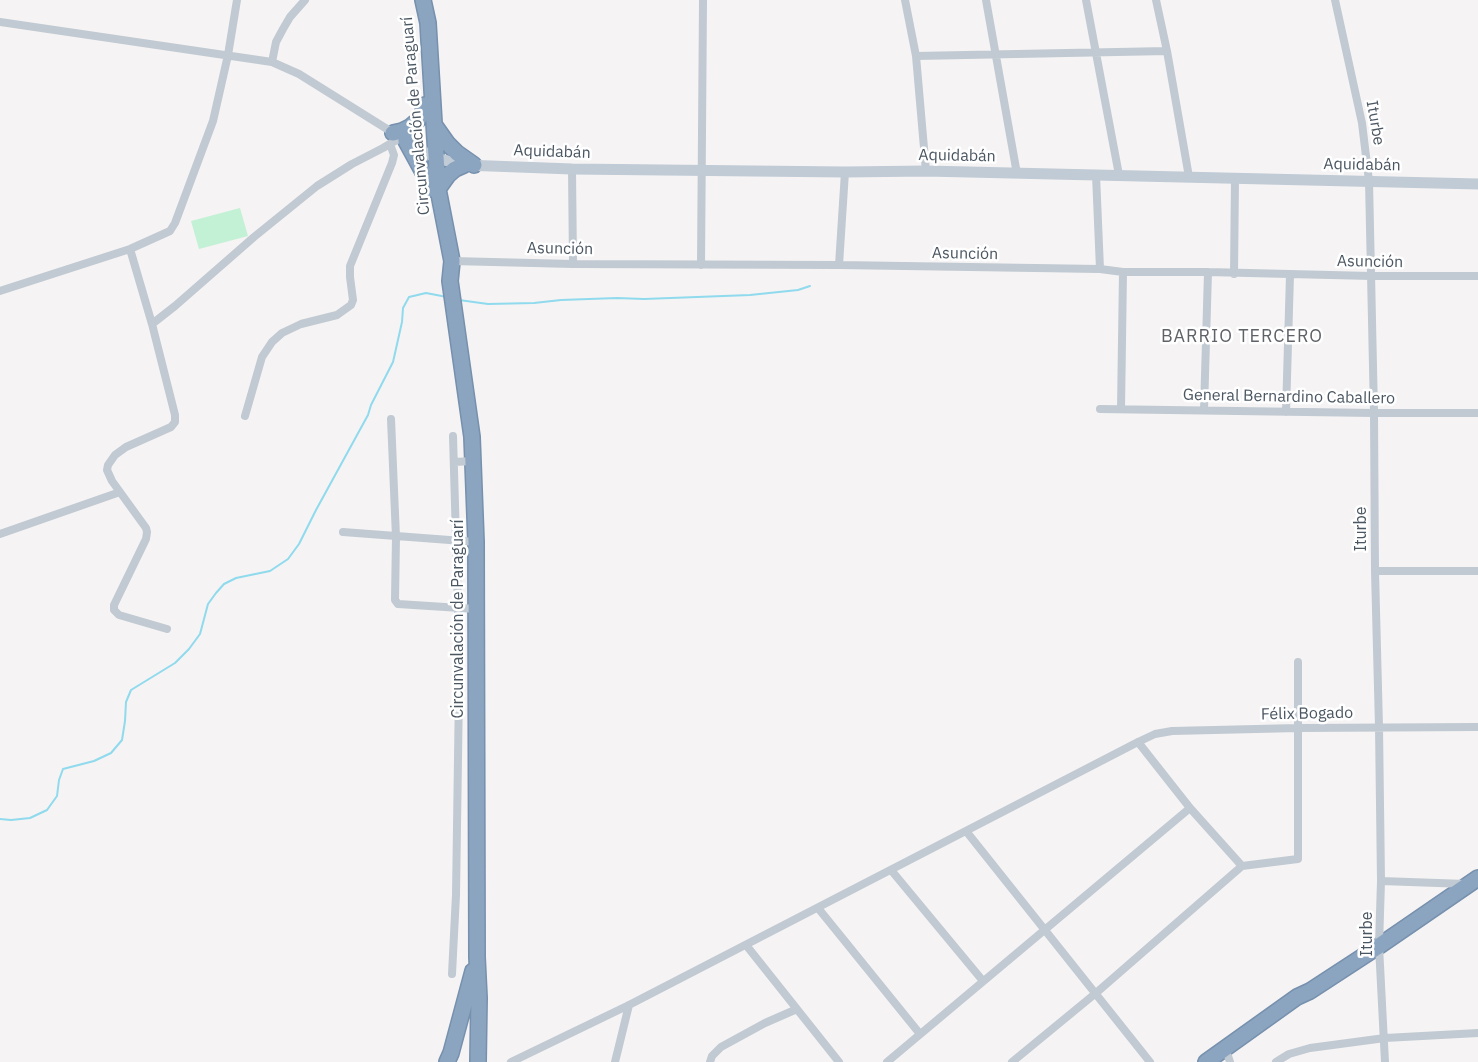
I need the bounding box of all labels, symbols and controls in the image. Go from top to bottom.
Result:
street label: Circunvalación de Paraguarí [398,16,434,216]
street label: Iturbe [1362,99,1388,147]
street label: Aquidabán [513,141,591,163]
street label: Aquidabán [918,146,996,166]
street label: Aquidabán [1323,155,1401,175]
street label: Asunción [527,239,593,259]
street label: Asunción [932,244,998,264]
street label: Asunción [1337,252,1403,272]
district label: BARRIO TERCERO [1159,326,1325,348]
street label: General Bernardino Caballero [1183,386,1395,408]
street label: Iturbe [1351,506,1371,552]
street label: Circunvalación de Paraguarí [448,519,468,719]
street label: Félix Bogado [1261,704,1353,724]
street label: Iturbe [1357,911,1377,957]

